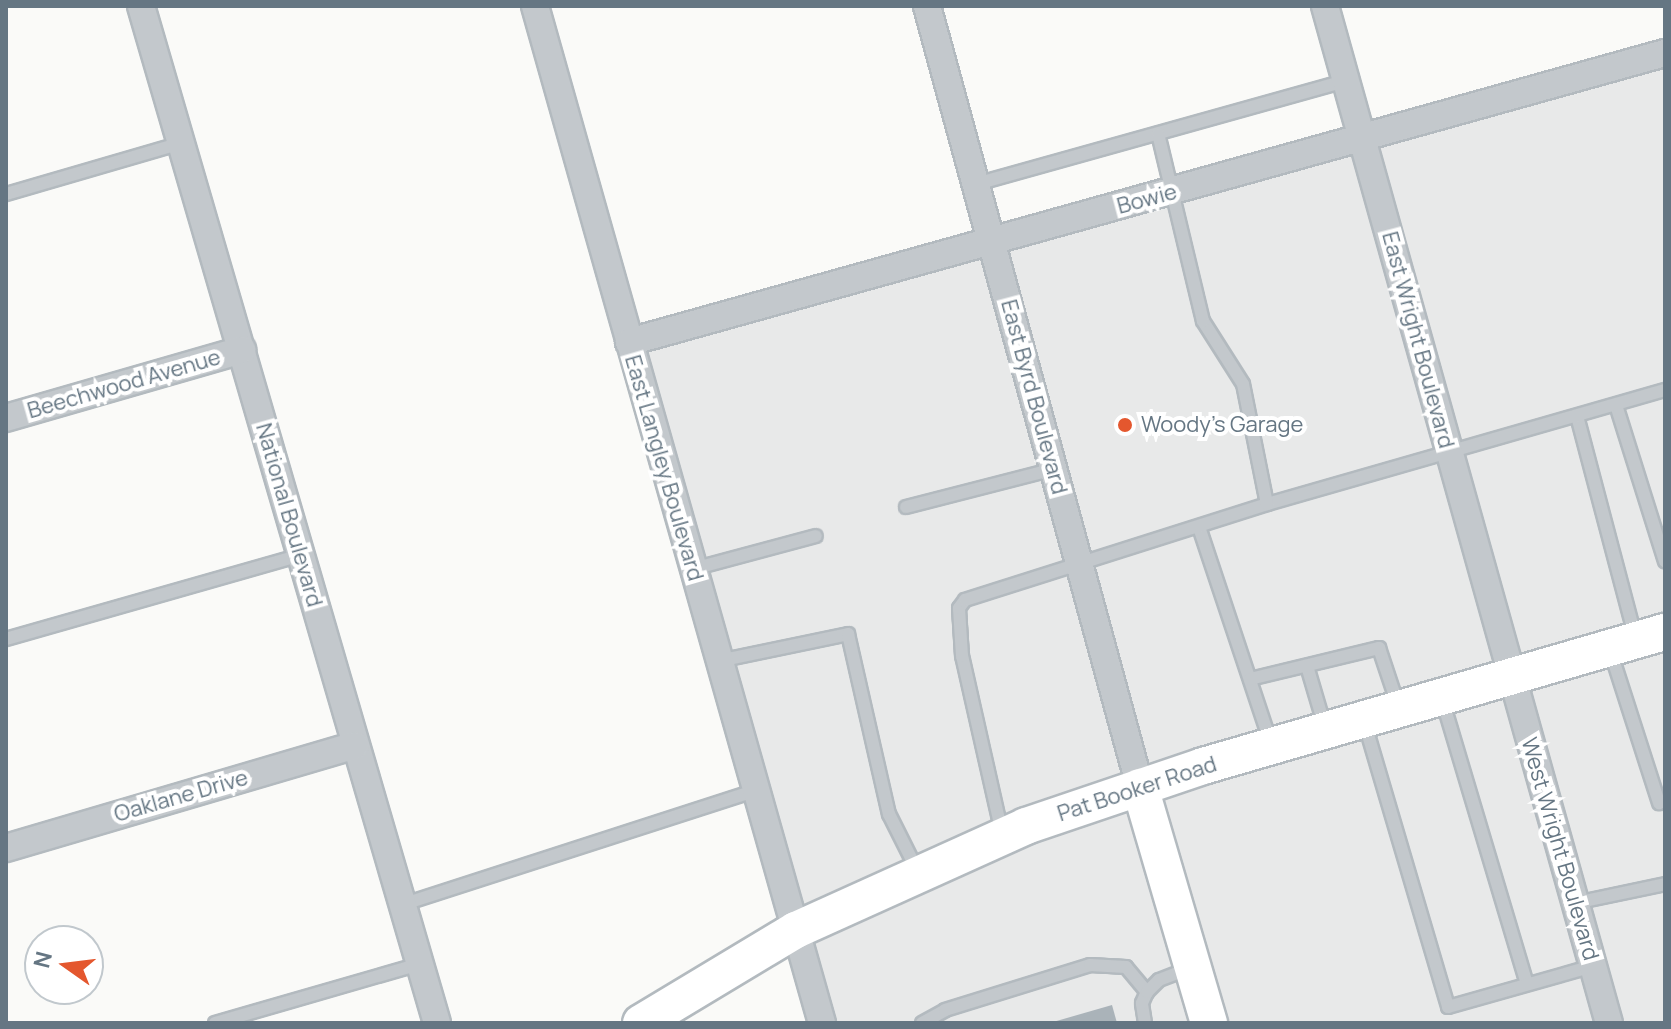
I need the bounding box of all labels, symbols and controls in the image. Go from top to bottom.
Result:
street label: Bowie [1114,178,1180,220]
street label: East Wright Boulevard [1376,229,1460,451]
street label: East Byrd Boulevard [995,297,1073,497]
street label: Beechwood Avenue [24,344,224,424]
street label: East Langley Boulevard [619,352,709,584]
place label: Woody's Garage [1141,412,1303,438]
marker: Woody's Garage [1116,416,1134,434]
street label: National Boulevard [250,420,328,610]
street label: West Wright Boulevard [1516,735,1604,963]
street label: Pat Booker Road [1054,751,1220,827]
street label: Oaklane Drive [111,764,251,828]
north arrow [24,925,104,1005]
text: N [26,948,59,971]

